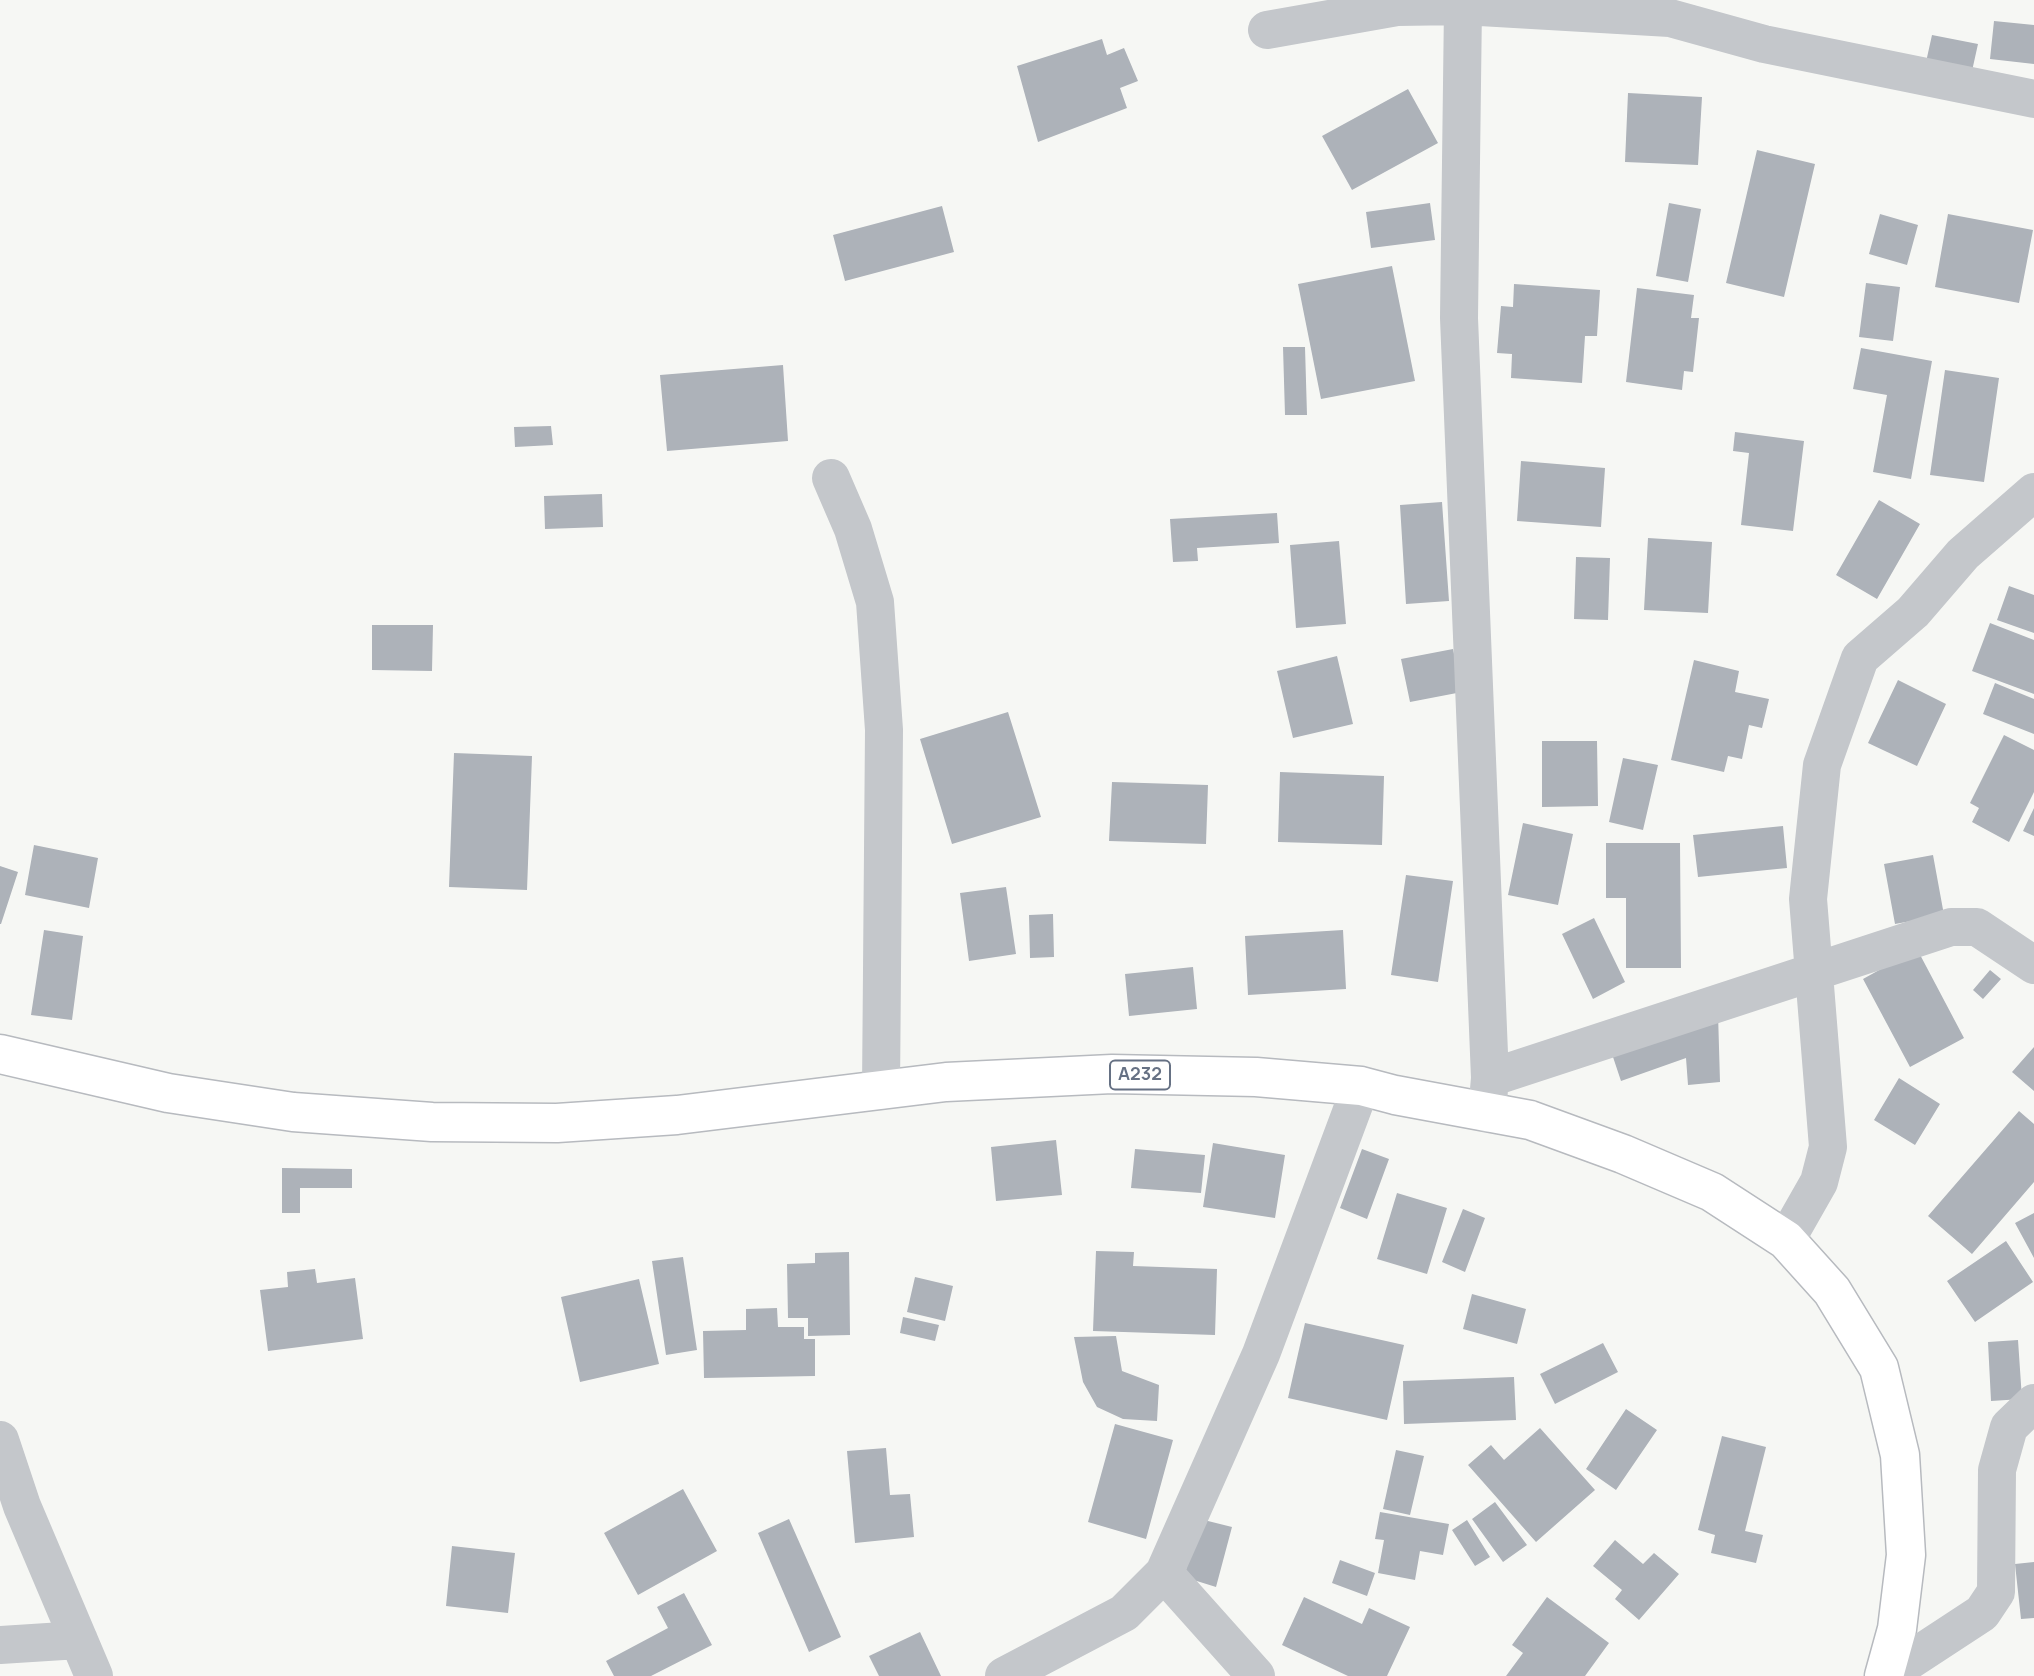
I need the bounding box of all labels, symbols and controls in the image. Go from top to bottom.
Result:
road number: A232 [1110,1060,1170,1090]

